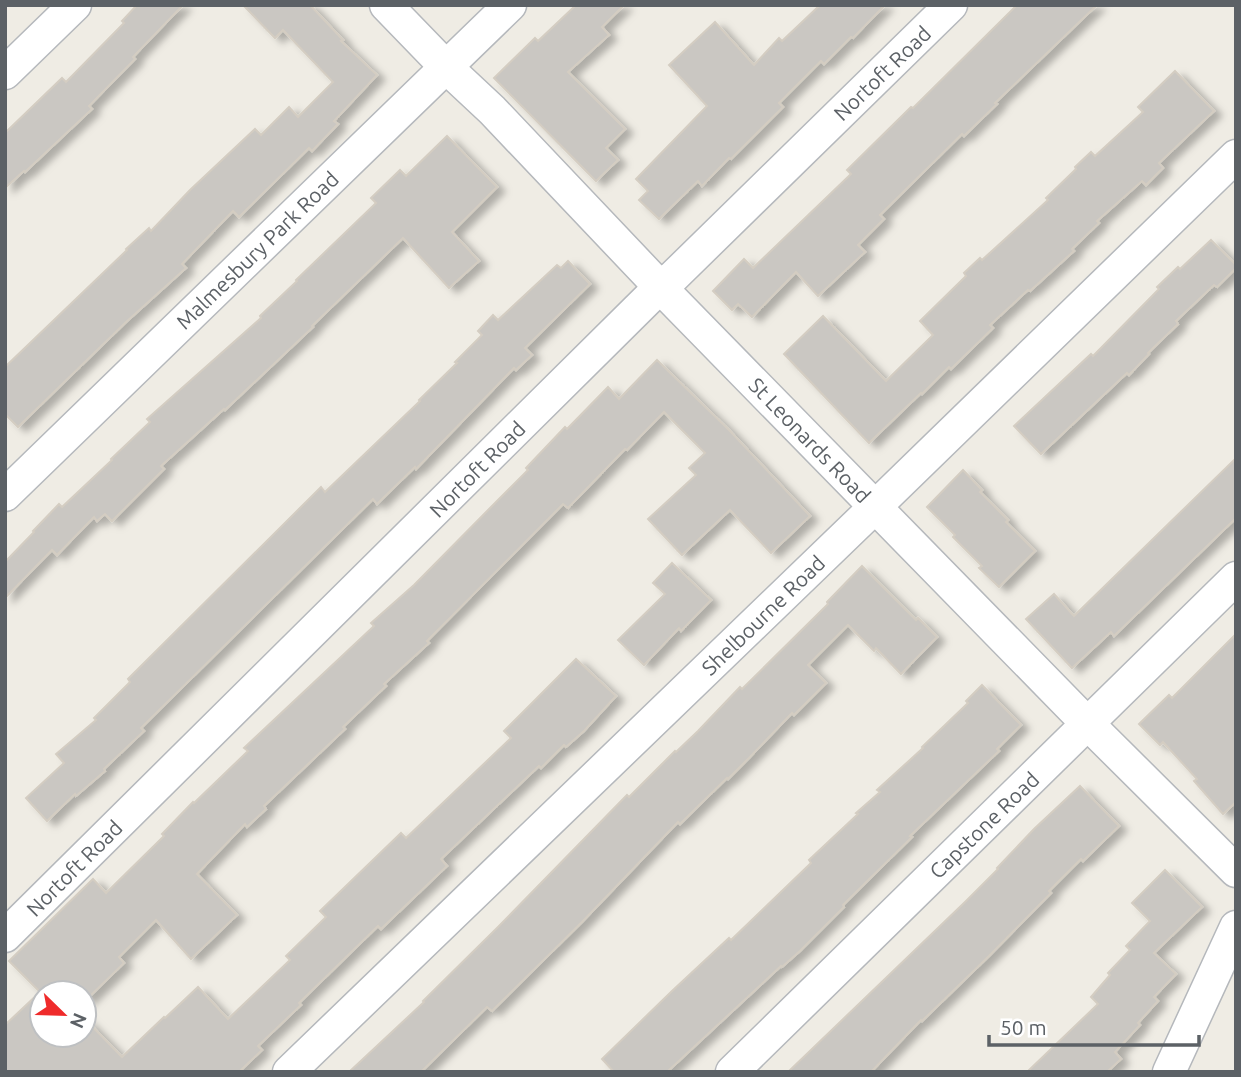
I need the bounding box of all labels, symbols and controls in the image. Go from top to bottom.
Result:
street label: Nortoft Road [829,21,935,125]
street label: Malmesbury Park Road [171,166,343,334]
street label: St Leonards Road [744,373,876,507]
street label: Nortoft Road [424,416,530,522]
street label: Shelbourne Road [697,550,829,680]
street label: Capstone Road [924,767,1044,883]
street label: Nortoft Road [21,815,127,921]
north arrow [28,979,98,1049]
scale bar [989,1004,1199,1048]
text: N [66,1010,92,1031]
text: 50 m [1000,1015,1047,1039]

